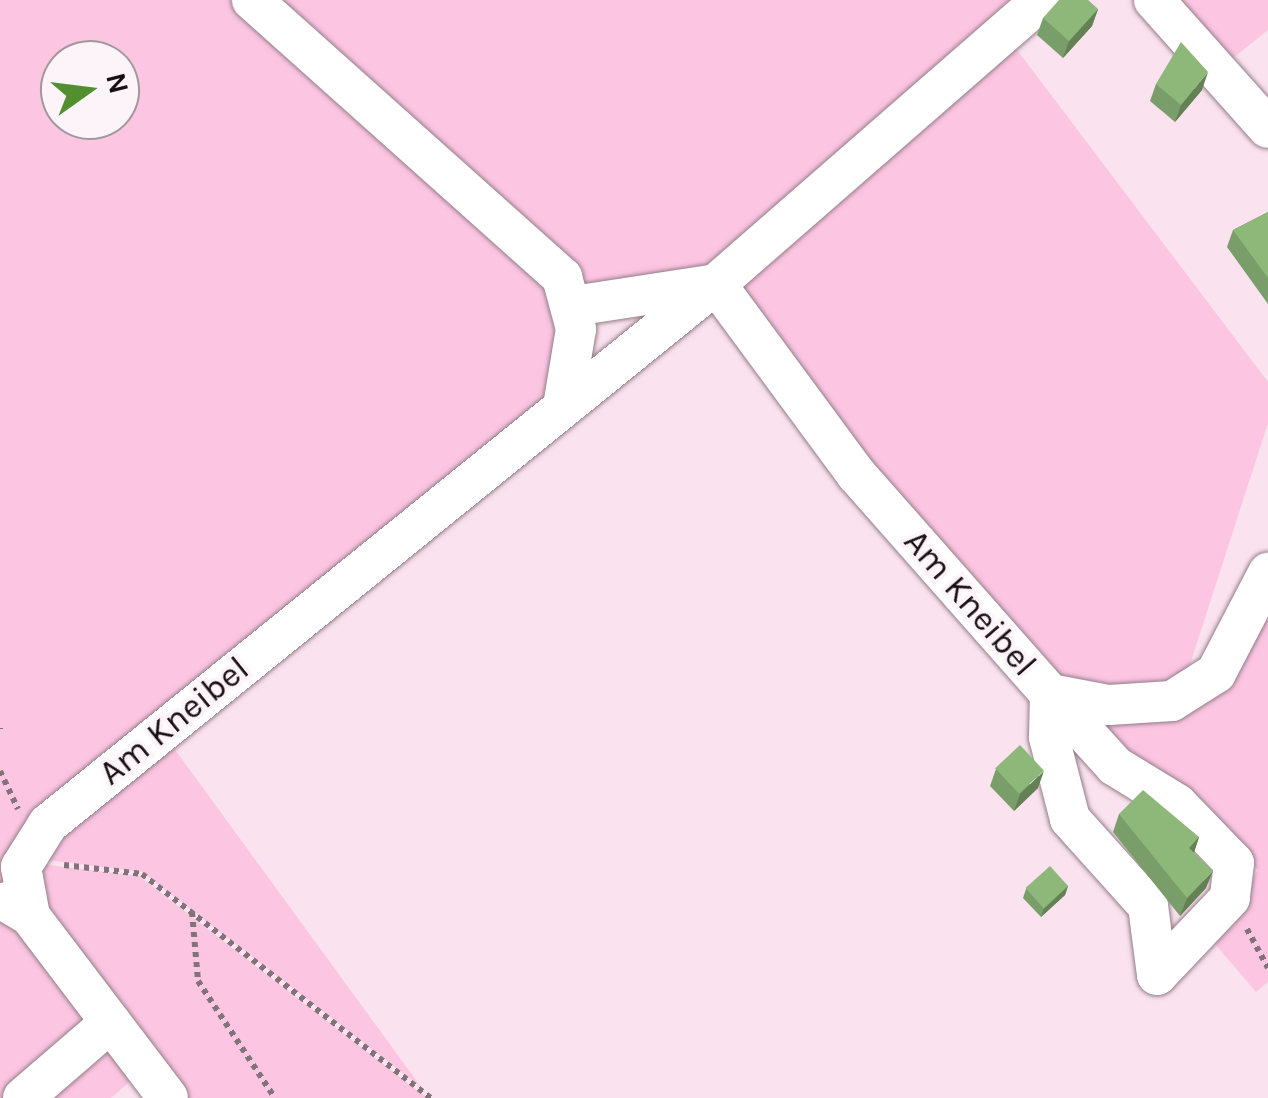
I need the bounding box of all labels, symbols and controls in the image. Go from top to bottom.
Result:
north arrow [40,40,140,140]
text: N [99,69,136,97]
street label: Am Kneibel [895,521,1045,685]
street label: Am Kneibel [91,648,257,794]

